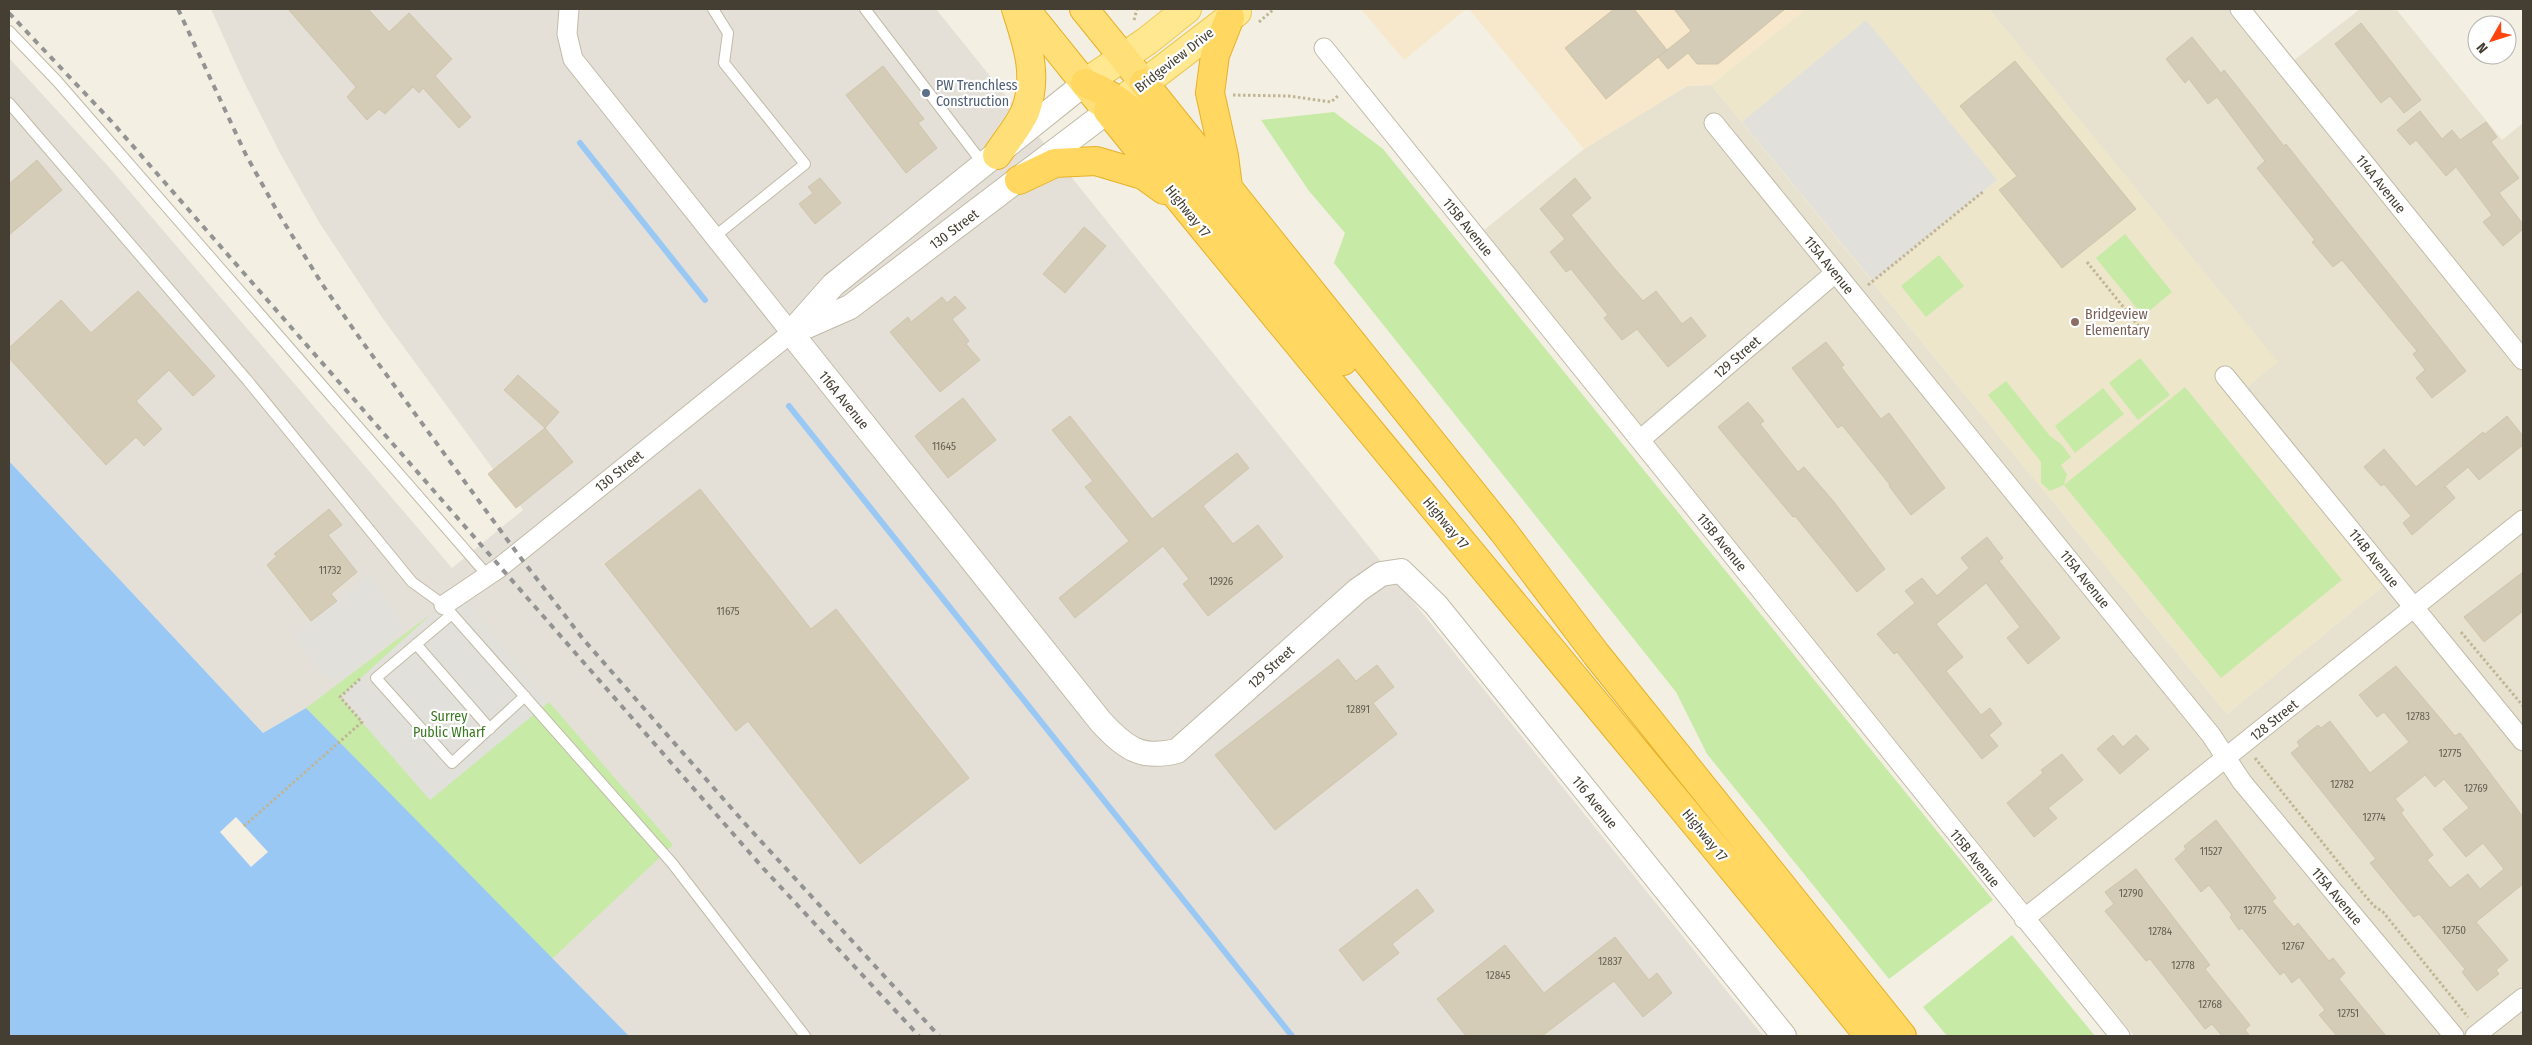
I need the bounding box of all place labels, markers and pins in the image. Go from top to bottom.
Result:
place label: PW Trenchless Construction [936,77,1018,110]
marker: PW Trenchless Construction [920,87,932,99]
place label: Bridgeview Elementary [2085,306,2150,339]
marker: Bridgeview Elementary [2069,316,2081,328]

